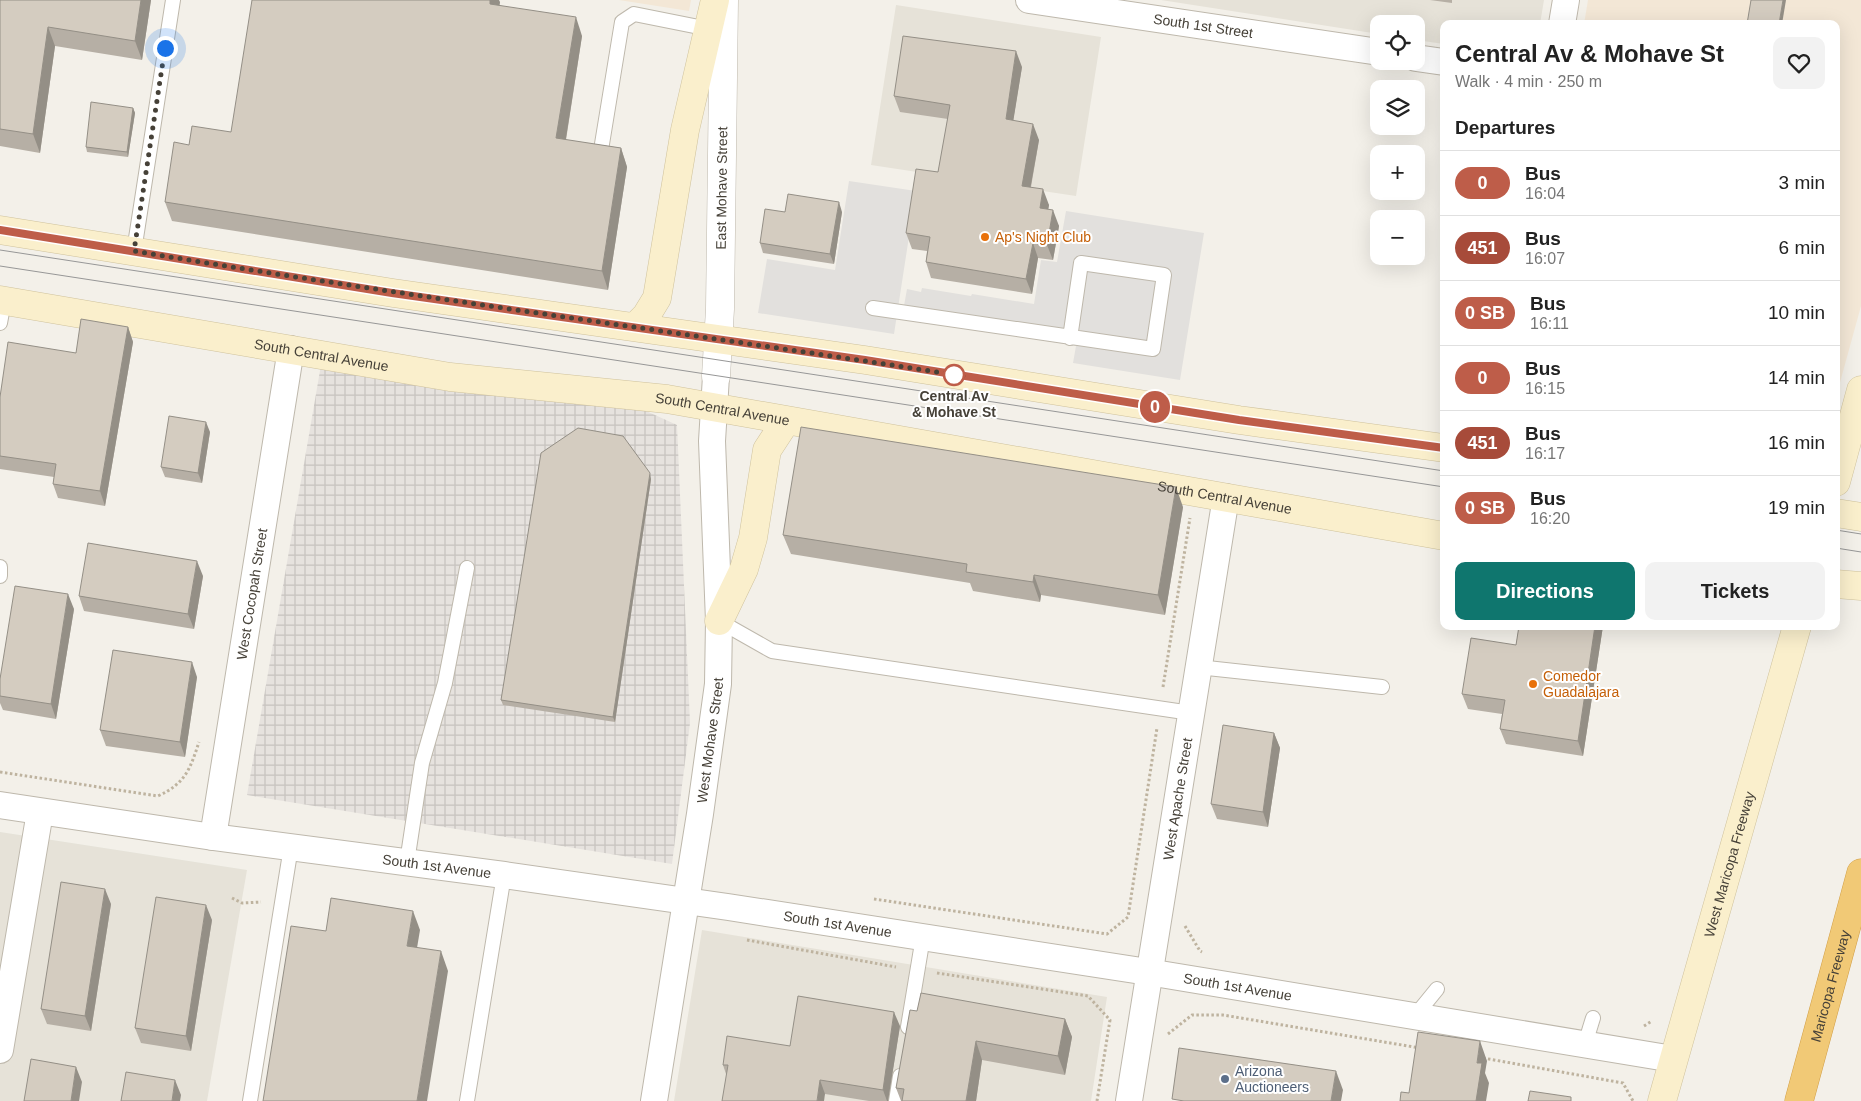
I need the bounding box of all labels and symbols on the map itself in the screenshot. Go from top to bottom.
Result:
street label: South 1st Street [1152,11,1254,41]
your location [153,36,178,61]
street label: East Mohave Street [713,126,730,250]
place label: Ap's Night Club [995,229,1091,245]
marker: Ap's Night Club [979,231,991,243]
street label: South Central Avenue [253,336,390,374]
marker: Central Av & Mohave St [943,364,965,386]
place label: Central Av & Mohave St [912,388,996,420]
street label: South Central Avenue [655,390,791,429]
line badge: 0 [1139,391,1171,423]
street label: South Central Avenue [1156,478,1293,517]
street label: West Cocopah Street [233,527,270,661]
place label: Comedor Guadalajara [1543,668,1619,700]
street label: West Mohave Street [694,677,726,804]
marker: Comedor Guadalajara [1527,678,1539,690]
street label: West Apache Street [1160,736,1195,861]
street label: West Maricopa Freeway [1701,790,1758,939]
street label: South 1st Avenue [381,851,492,881]
street label: South 1st Avenue [782,908,893,940]
street label: Maricopa Freeway [1807,928,1853,1044]
street label: South 1st Avenue [1182,970,1293,1004]
place label: Arizona Auctioneers [1235,1063,1309,1095]
marker: Arizona Auctioneers [1219,1073,1231,1085]

